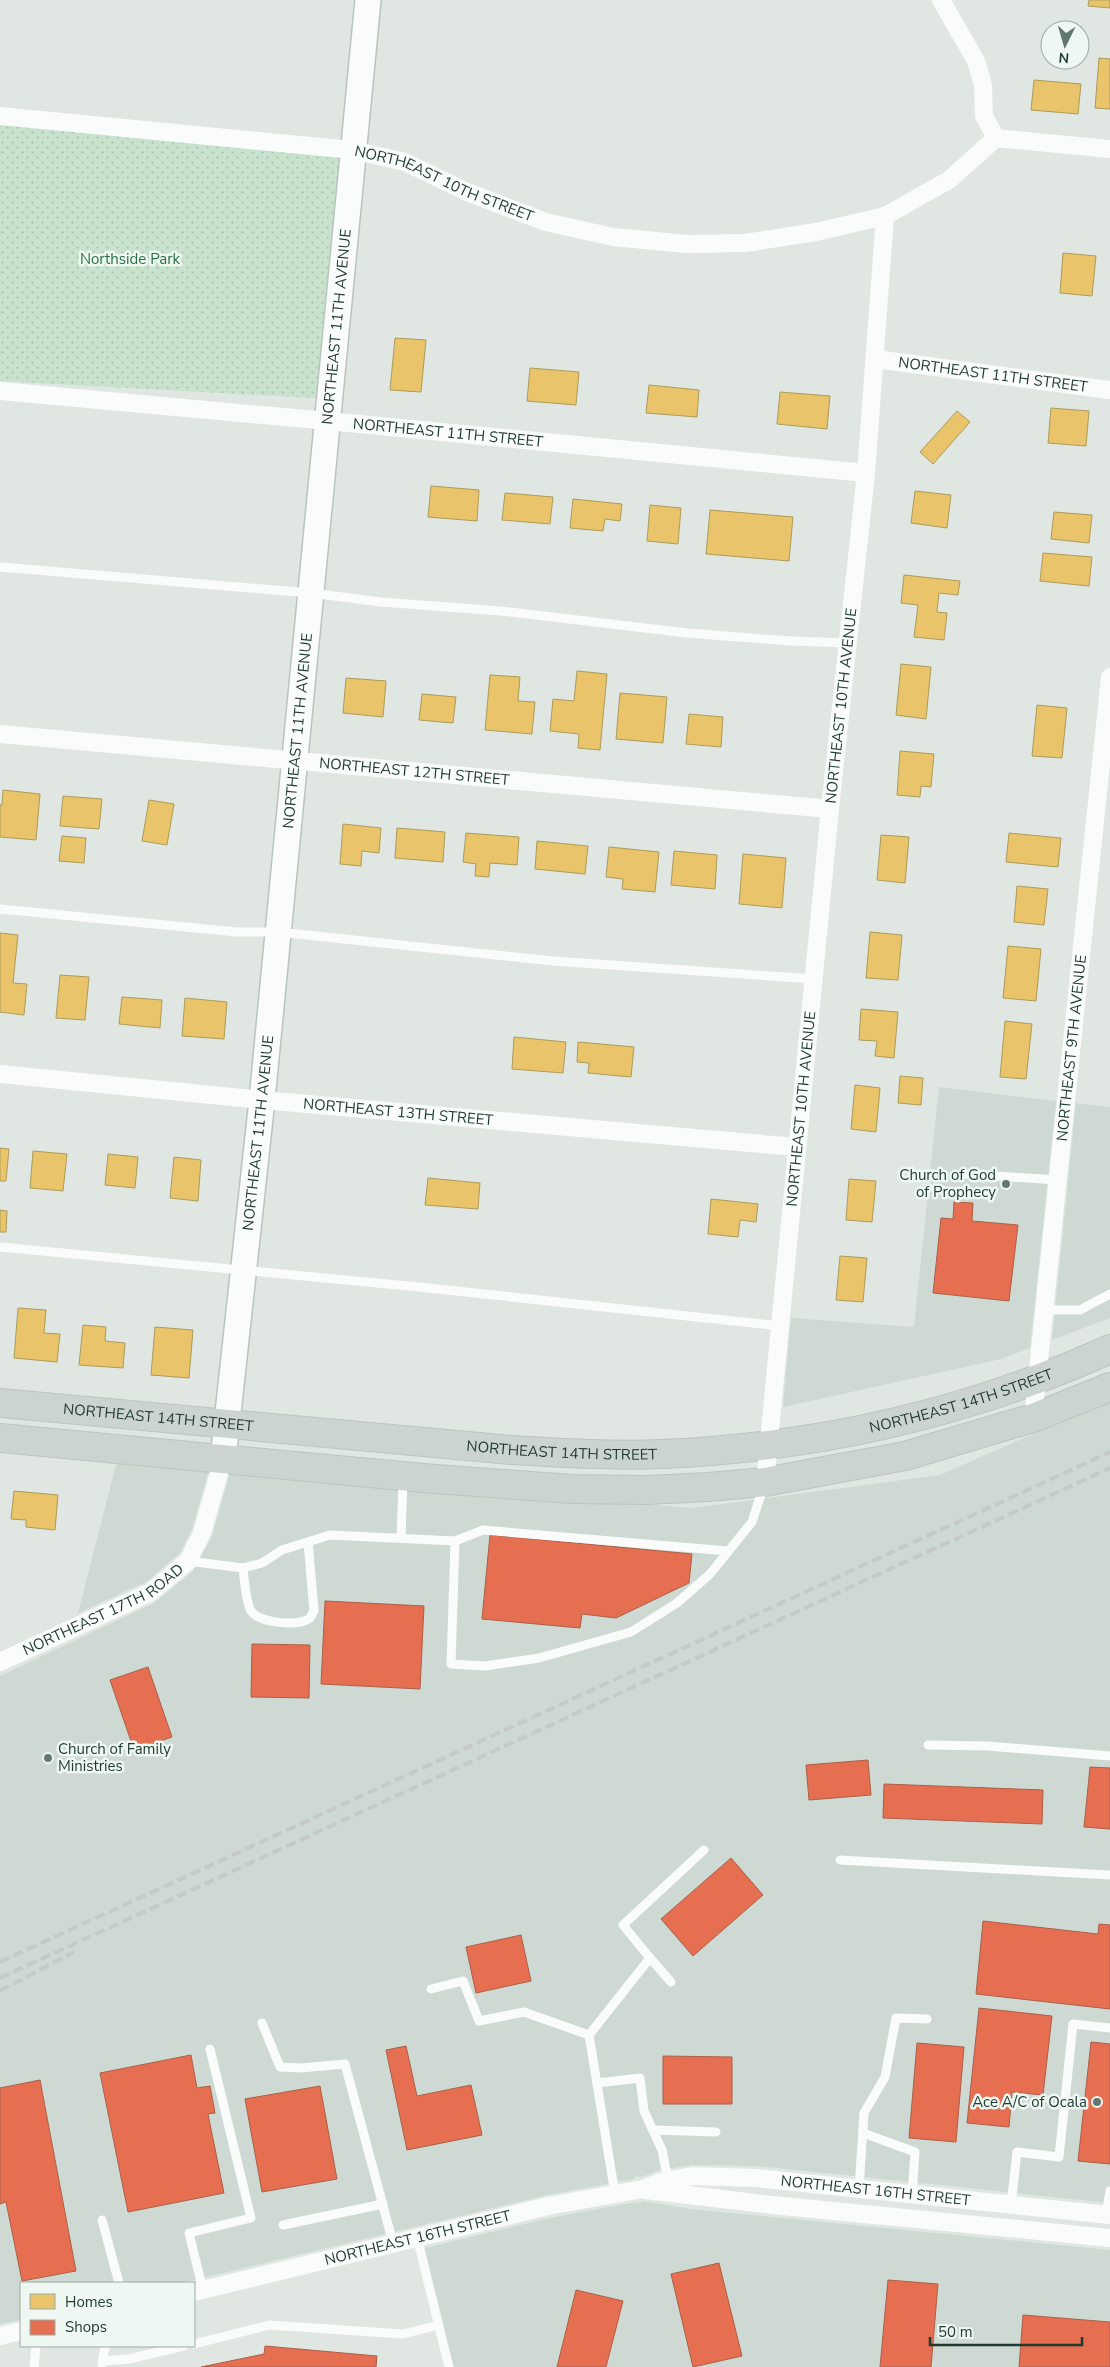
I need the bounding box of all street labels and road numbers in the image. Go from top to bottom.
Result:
street label: NORTHEAST 10TH STREET [353,141,537,226]
street label: NORTHEAST 11TH AVENUE [317,228,356,425]
street label: NORTHEAST 11TH STREET [897,352,1089,397]
street label: NORTHEAST 11TH STREET [352,413,544,452]
street label: NORTHEAST 10TH AVENUE [821,607,861,804]
street label: NORTHEAST 11TH AVENUE [278,632,317,830]
street label: NORTHEAST 12TH STREET [318,753,510,790]
street label: NORTHEAST 9TH AVENUE [1052,954,1091,1142]
street label: NORTHEAST 10TH AVENUE [782,1010,820,1207]
street label: NORTHEAST 11TH AVENUE [238,1034,278,1232]
street label: NORTHEAST 13TH STREET [302,1094,494,1130]
street label: NORTHEAST 14TH STREET [867,1364,1056,1438]
street label: NORTHEAST 14TH STREET [62,1399,254,1436]
street label: NORTHEAST 14TH STREET [466,1436,657,1465]
street label: NORTHEAST 17TH ROAD [19,1559,188,1660]
street label: NORTHEAST 16TH STREET [780,2171,972,2210]
street label: NORTHEAST 16TH STREET [322,2205,513,2270]

